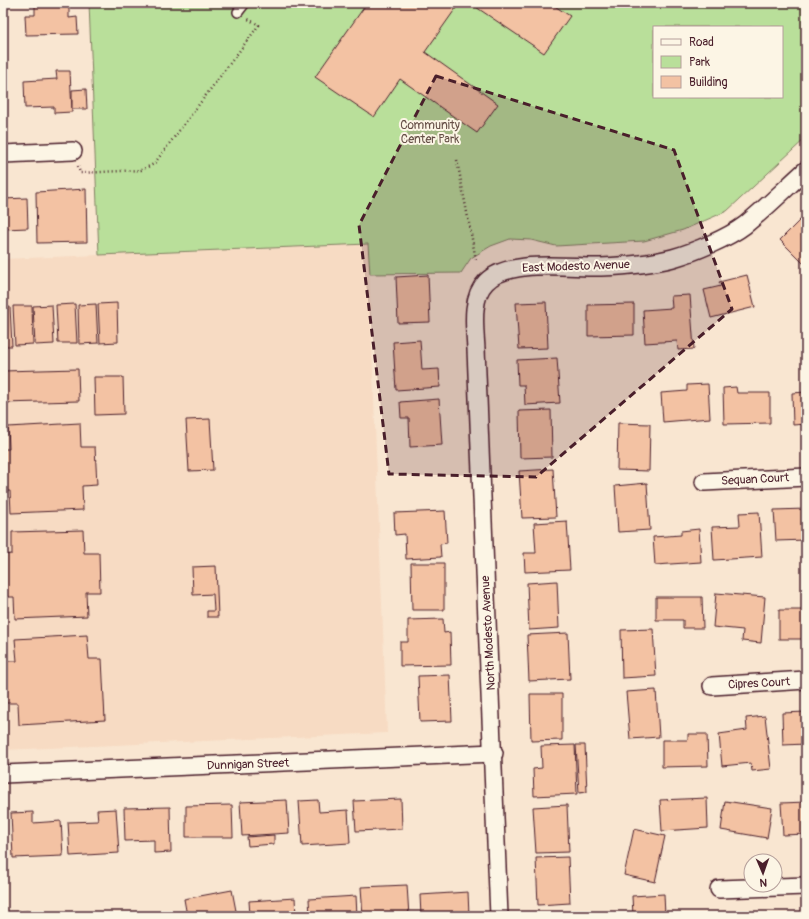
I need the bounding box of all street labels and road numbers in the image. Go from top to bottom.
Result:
street label: East Modesto Avenue [522,257,630,276]
street label: Sequan Court [721,470,790,489]
street label: North Modesto Avenue [478,575,499,691]
street label: Cipres Court [728,674,791,693]
street label: Dunnigan Street [207,756,290,773]

